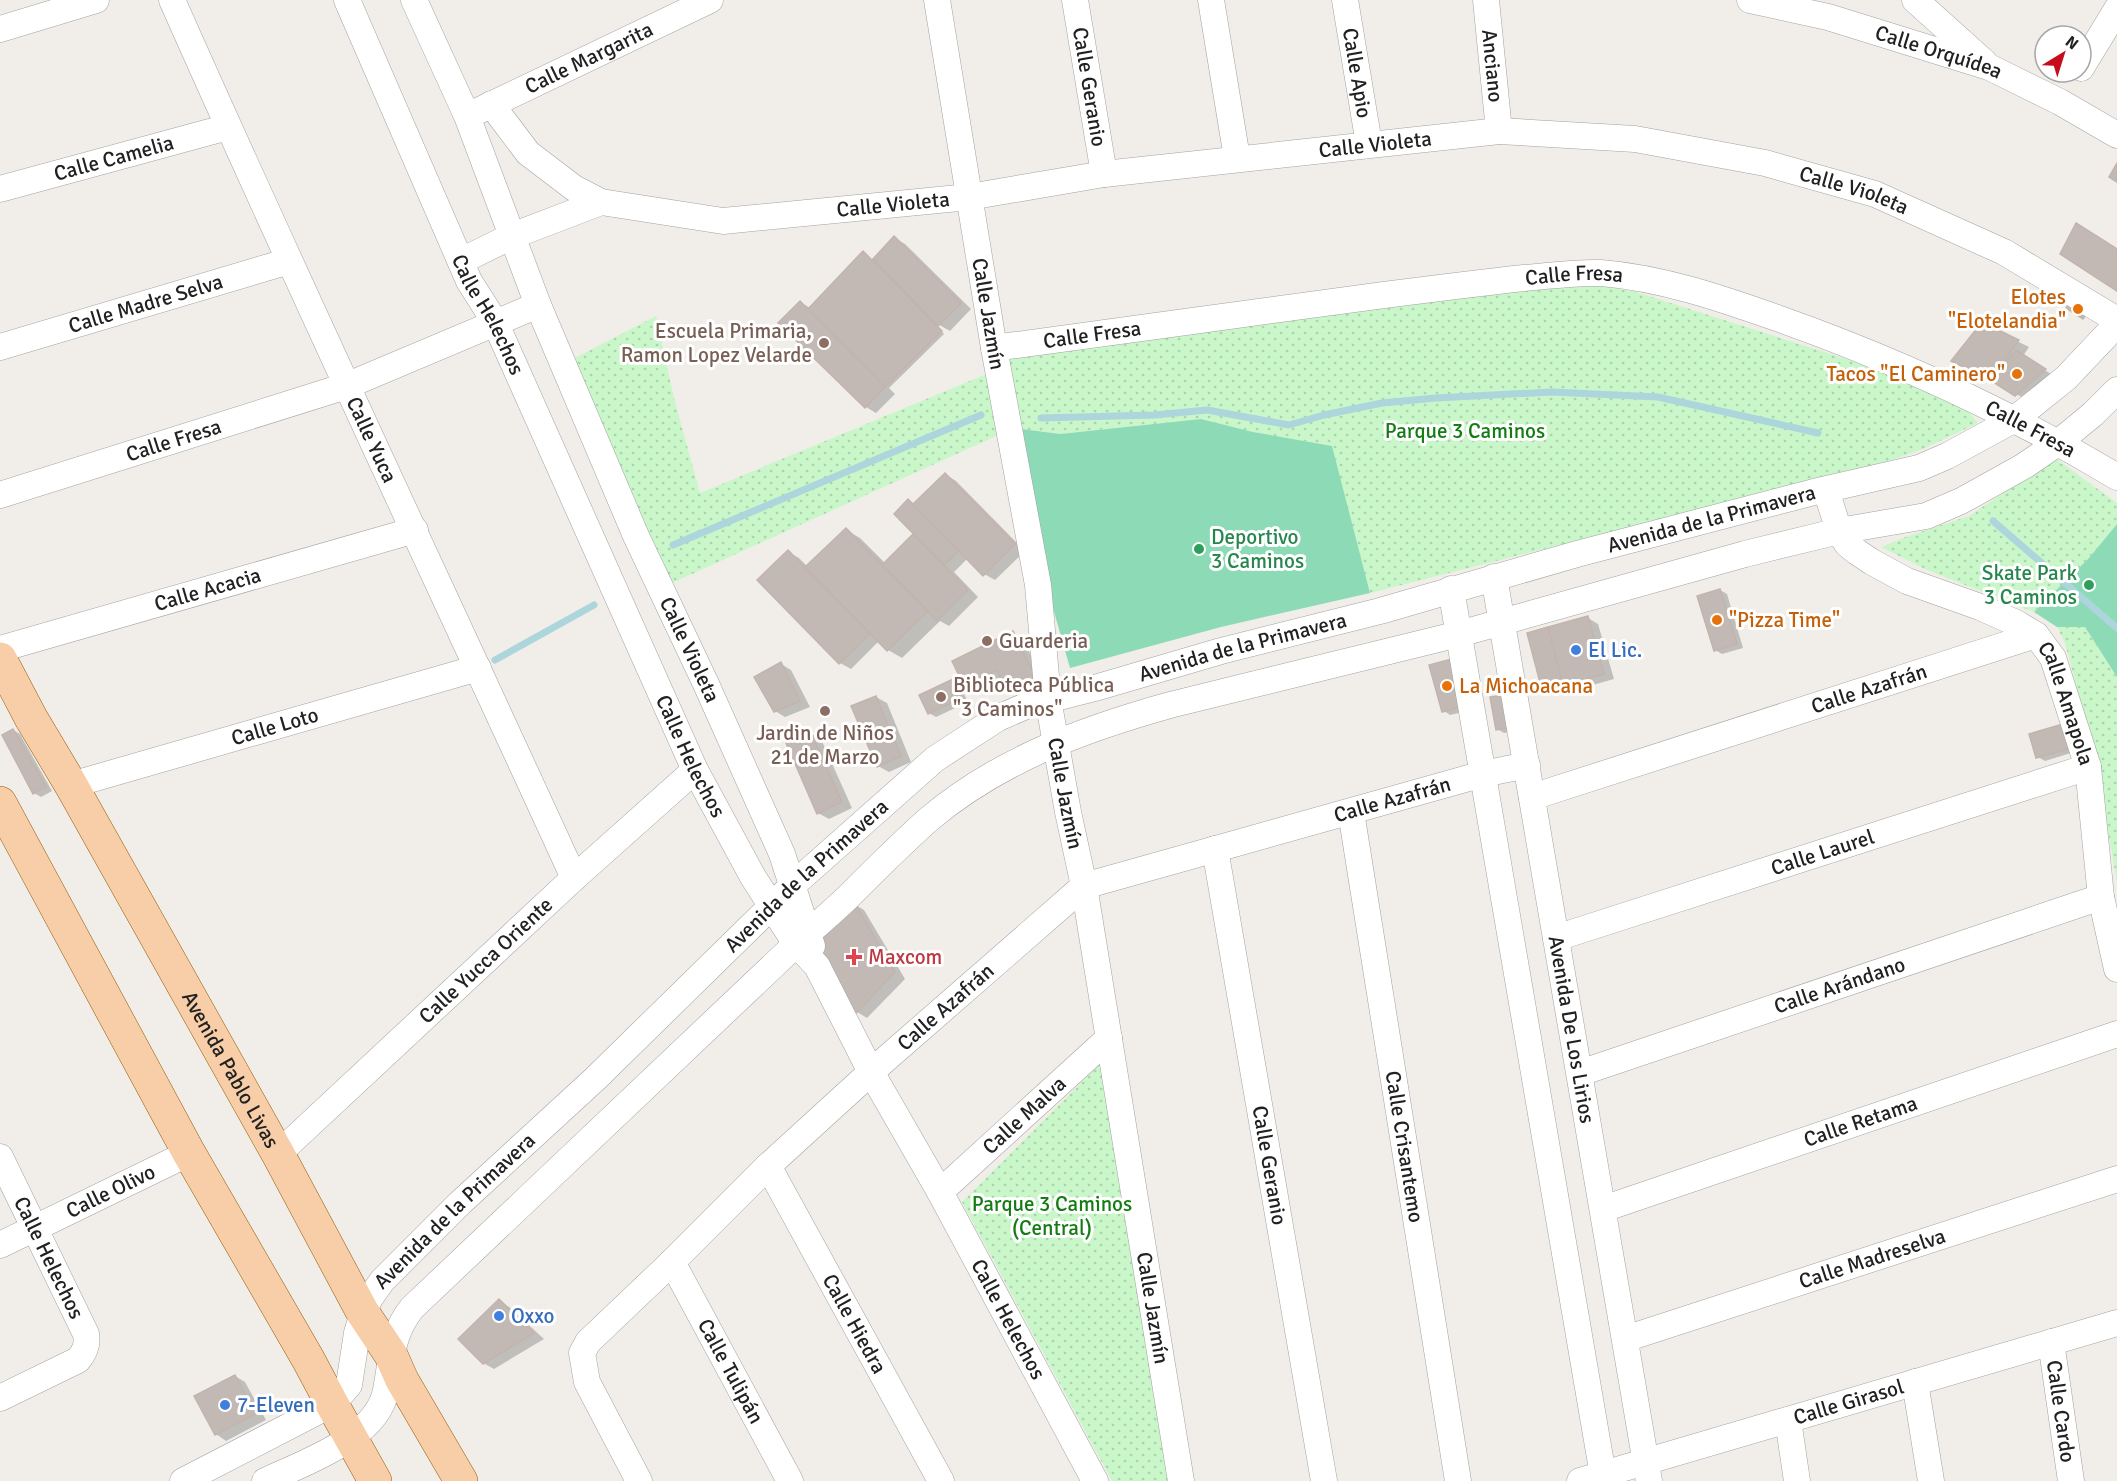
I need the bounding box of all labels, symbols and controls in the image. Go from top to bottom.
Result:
street label: Calle Margarita [521,16,657,100]
street label: Calle Orquídea [1872,19,2007,85]
north arrow [2033,24,2093,84]
street label: Calle Geranio [1067,25,1112,148]
street label: Calle Apio [1337,26,1377,120]
street label: Anciano [1476,28,1509,103]
text: N [2061,32,2082,54]
street label: Calle Violeta [1317,125,1433,164]
street label: Calle Camelia [51,129,177,187]
street label: Calle Violeta [1796,160,1913,220]
street label: Calle Violeta [835,186,951,223]
street label: Calle Helechos [446,250,530,379]
street label: Calle Jazmín [966,256,1011,372]
street label: Calle Fresa [1524,260,1625,291]
street label: Calle Madre Selva [65,268,226,339]
place label: Elotes "Elotelandia" [1948,284,2066,334]
marker: Elotes "Elotelandia" [2071,302,2085,316]
street label: Calle Fresa [1042,315,1143,354]
place label: Escuela Primaria, Ramon Lopez Velarde [621,318,812,368]
marker: Escuela Primaria, Ramon Lopez Velarde [817,336,831,350]
place label: Tacos "El Caminero" [1826,361,2005,387]
marker: Tacos "El Caminero" [2010,367,2024,381]
street label: Calle Yuca [341,393,403,487]
street label: Calle Fresa [1981,394,2080,463]
street label: Calle Fresa [123,413,224,468]
park label: Parque 3 Caminos [1385,418,1545,444]
street label: Avenida de la Primavera [1605,479,1818,559]
place label: Deportivo 3 Caminos [1211,524,1304,574]
marker: Deportivo 3 Caminos [1192,542,1206,556]
place label: Skate Park 3 Caminos [1982,560,2077,610]
street label: Calle Acacia [151,562,264,617]
marker: Skate Park 3 Caminos [2082,578,2096,592]
street label: Calle Violeta [654,593,725,706]
street label: Avenida de la Primavera [1136,607,1349,687]
place label: "Pizza Time" [1729,607,1840,633]
marker: "Pizza Time" [1710,613,1724,627]
place label: Guarderia [999,628,1088,654]
marker: Guarderia [980,634,994,648]
street label: Calle Amapola [2032,636,2100,769]
place label: El Lic. [1588,637,1642,663]
marker: El Lic. [1569,643,1583,657]
street label: Calle Azafrán [1808,658,1930,719]
place label: Biblioteca Pública "3 Caminos" [953,672,1114,722]
place label: La Michoacana [1459,673,1593,699]
marker: La Michoacana [1440,679,1454,693]
marker: Biblioteca Pública "3 Caminos" [934,690,948,704]
street label: Calle Helechos [650,691,731,822]
street label: Calle Loto [228,702,321,751]
marker: Jardin de Niños 21 de Marzo [818,704,832,718]
place label: Jardin de Niños 21 de Marzo [756,720,894,770]
street label: Calle Jazmín [1042,735,1089,852]
street label: Calle Azafrán [1331,771,1454,828]
street label: Avenida de la Primavera [719,793,894,958]
street label: Calle Laurel [1768,824,1878,881]
street label: Calle Yucca Oriente [413,892,558,1029]
street label: Avenida De Los Lirios [1543,934,1600,1125]
place label: Maxcom [868,944,942,970]
marker: Maxcom [845,948,863,966]
street label: Calle Arándano [1771,951,1909,1020]
street label: Calle Azafrán [892,958,999,1056]
street label: Avenida Pablo Livas [176,986,285,1153]
street label: Calle Crisantemo [1380,1069,1429,1225]
street label: Calle Malva [977,1071,1071,1160]
street label: Calle Retama [1800,1090,1921,1153]
street label: Calle Geranio [1246,1104,1293,1227]
street label: Avenida de la Primavera [368,1127,541,1295]
street label: Calle Olivo [62,1158,159,1224]
park label: Parque 3 Caminos (Central) [972,1191,1132,1241]
street label: Calle Helechos [8,1192,90,1323]
street label: Calle Madreselva [1796,1223,1949,1295]
street label: Calle Jazmín [1131,1250,1175,1366]
street label: Calle Helechos [965,1255,1051,1384]
street label: Calle Hiedra [817,1269,893,1378]
place label: Oxxo [511,1303,554,1329]
marker: Oxxo [492,1309,506,1323]
street label: Calle Tulipán [692,1314,770,1428]
street label: Calle Cardo [2041,1358,2081,1464]
street label: Calle Girasol [1790,1373,1907,1431]
place label: 7-Eleven [237,1392,315,1418]
marker: 7-Eleven [218,1398,232,1412]

